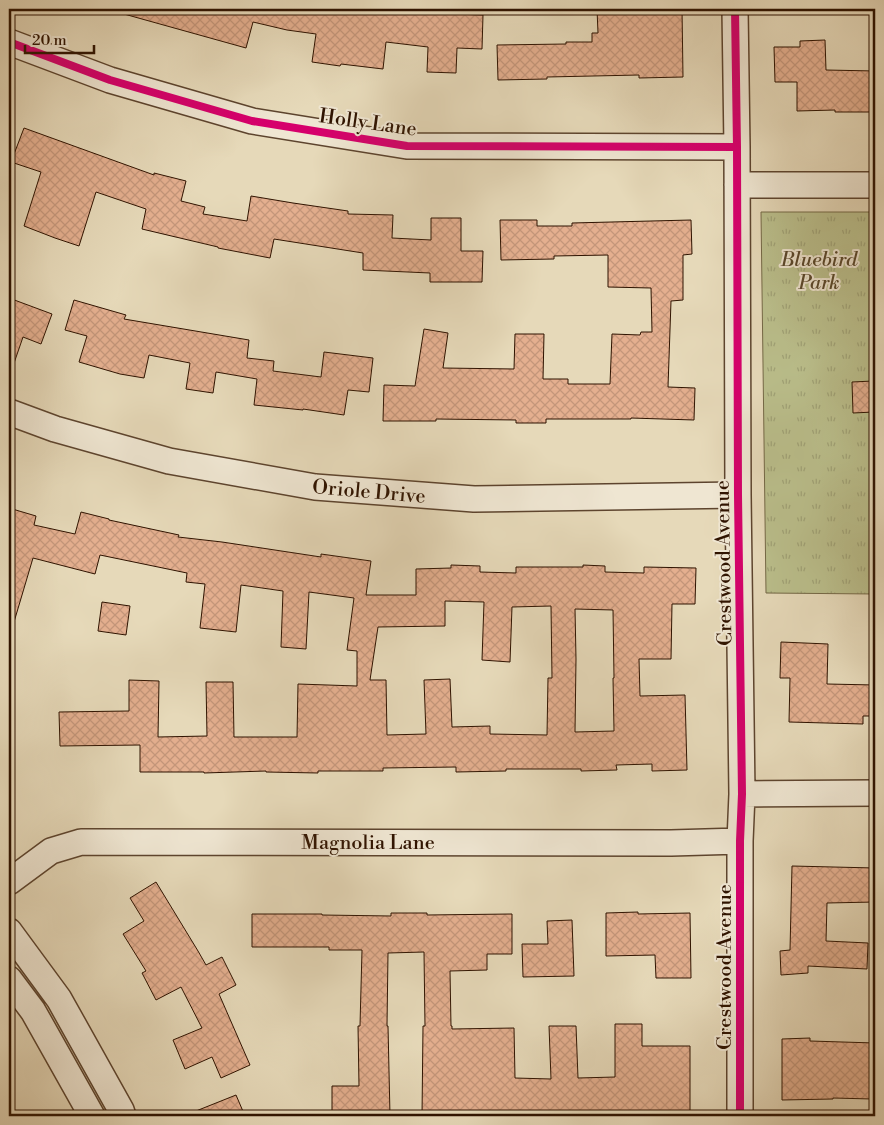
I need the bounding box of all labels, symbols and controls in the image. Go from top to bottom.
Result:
scale bar [25,22,94,54]
text: 20 m [32,31,67,50]
street label: Holly Lane [317,104,418,143]
park label: Bluebird Park [780,248,858,296]
street label: Oriole Drive [311,475,427,510]
street label: Crestwood Avenue [711,480,738,646]
street label: Magnolia Lane [301,831,435,856]
street label: Crestwood Avenue [713,884,738,1050]

